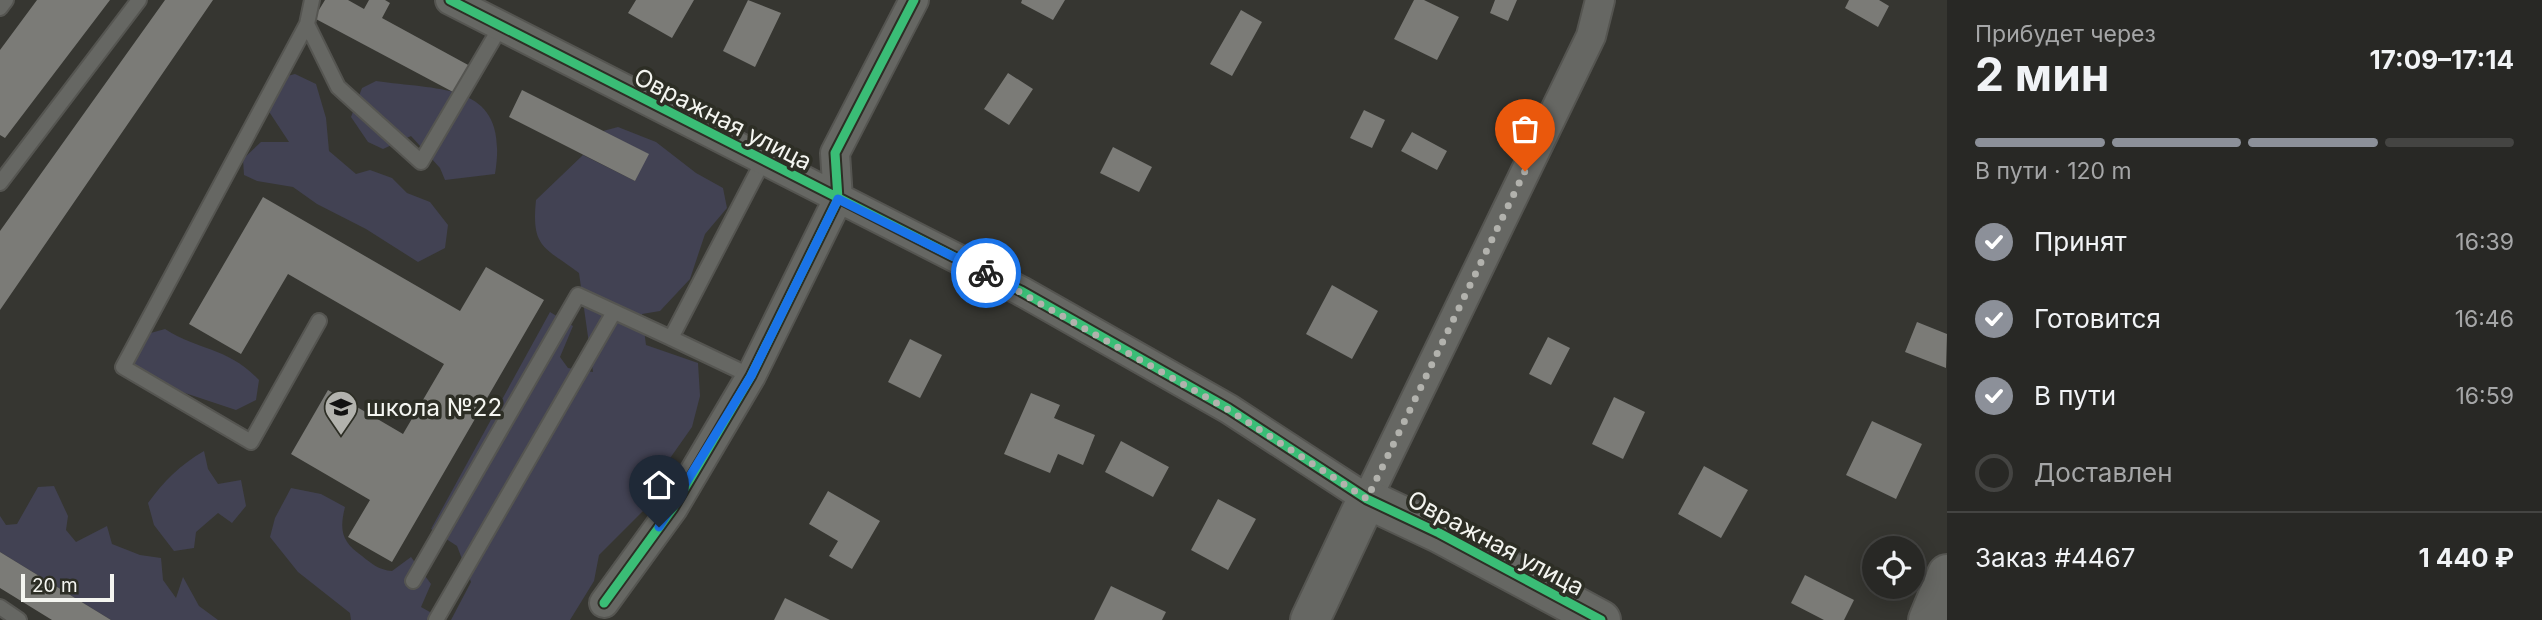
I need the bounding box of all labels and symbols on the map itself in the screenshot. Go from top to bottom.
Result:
street label: Овражная улица [629,62,817,176]
pin [1495,99,1555,171]
courier [951,238,1021,308]
school or university icon: школа №22 [322,388,360,437]
place label: школа №22 [366,393,502,422]
pin [629,455,689,527]
street label: Овражная улица [1403,484,1589,602]
scale bar [21,571,114,603]

